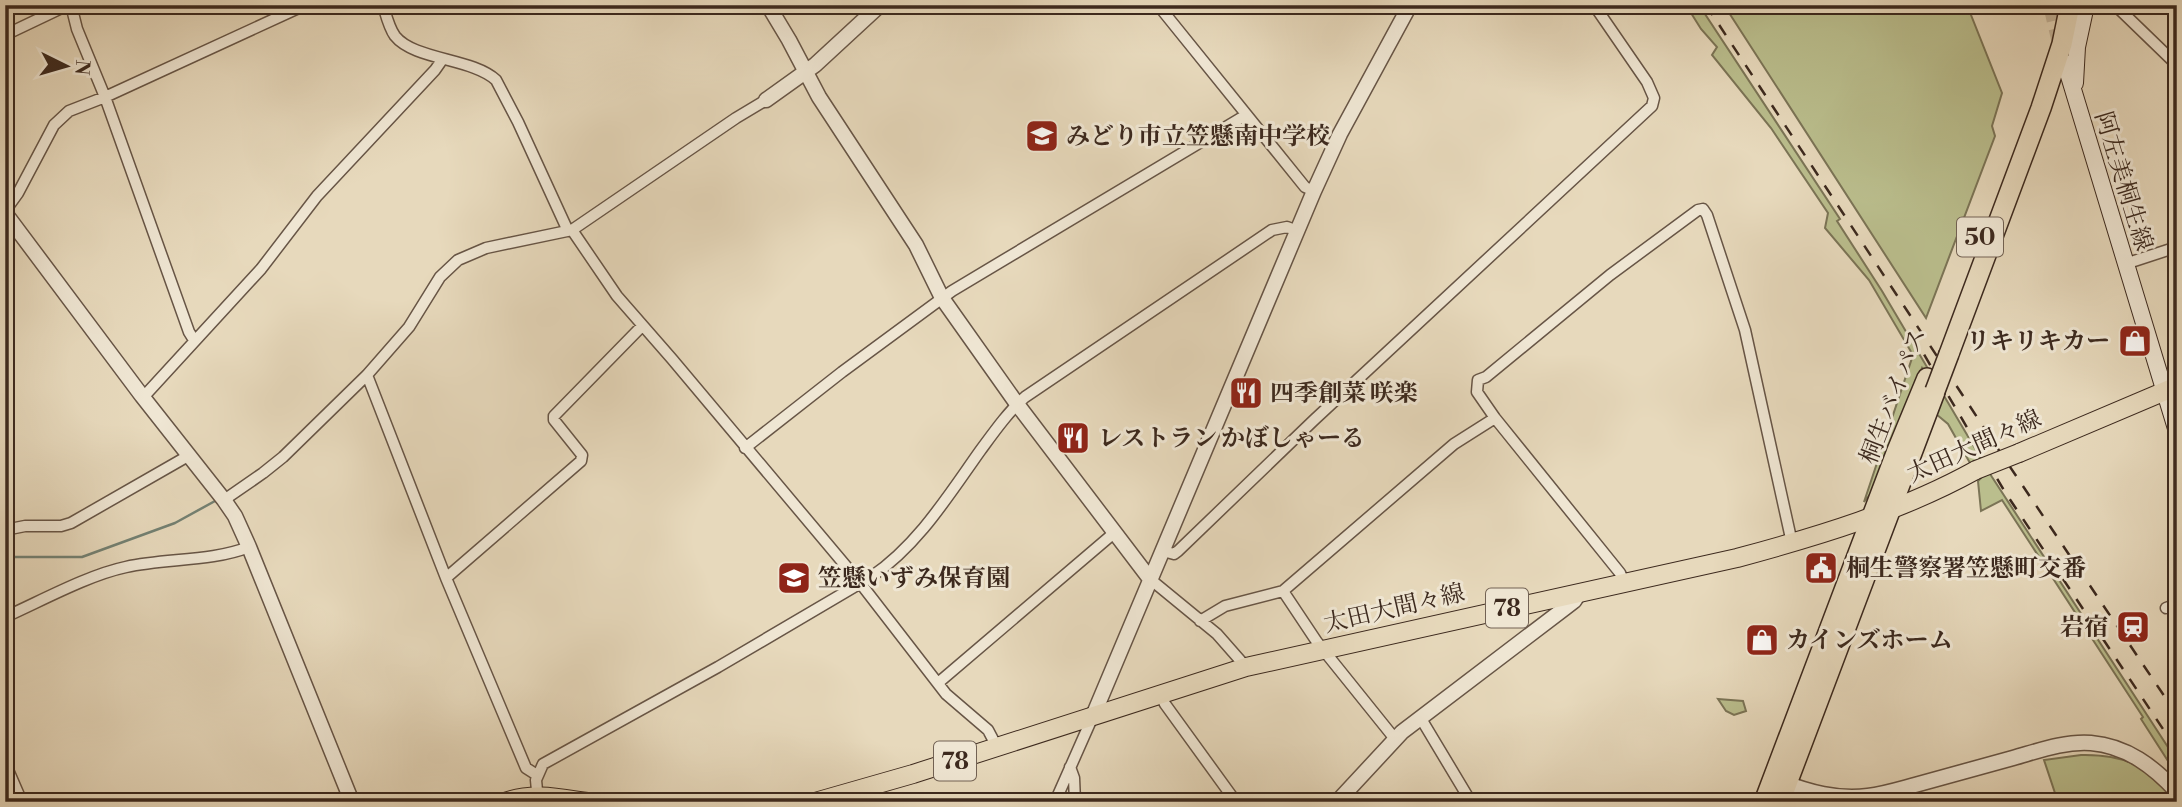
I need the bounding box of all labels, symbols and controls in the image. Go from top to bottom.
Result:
north arrow [32,32,102,102]
text: N [69,59,95,76]
street label: 阿左美桐生線 [2088,108,2158,255]
school or university icon: みどり市立笠懸南中学校 [1023,117,1061,155]
place label: みどり市立笠懸南中学校 [1066,122,1330,152]
road number: 50 [1957,218,2003,256]
shop icon: リキリキカー [2116,322,2154,360]
street label: 桐生バイパス [1854,324,1934,469]
place label: リキリキカー [1966,327,2110,357]
restaurant icon: 四季創菜 咲楽 [1227,374,1265,412]
place label: 四季創菜 咲楽 [1270,379,1418,409]
street label: 太田大間々線 [1903,404,2046,490]
restaurant icon: レストラン かぼしゃーる [1054,419,1092,457]
place label: レストラン かぼしゃーる [1098,424,1365,454]
public building icon: 桐生警察署笠懸町交番 [1802,549,1840,587]
place label: 桐生警察署笠懸町交番 [1846,554,2086,584]
school or university icon: 笠懸いずみ保育園 [775,559,813,597]
place label: 笠懸いずみ保育園 [818,564,1010,594]
street label: 太田大間々線 [1321,578,1468,640]
road number: 78 [1486,588,1528,628]
station icon: 岩宿 [2114,608,2152,646]
place label: 岩宿 [2060,613,2108,643]
shop icon: カインズホーム [1743,621,1781,659]
place label: カインズホーム [1786,626,1953,656]
road number: 78 [934,741,976,780]

